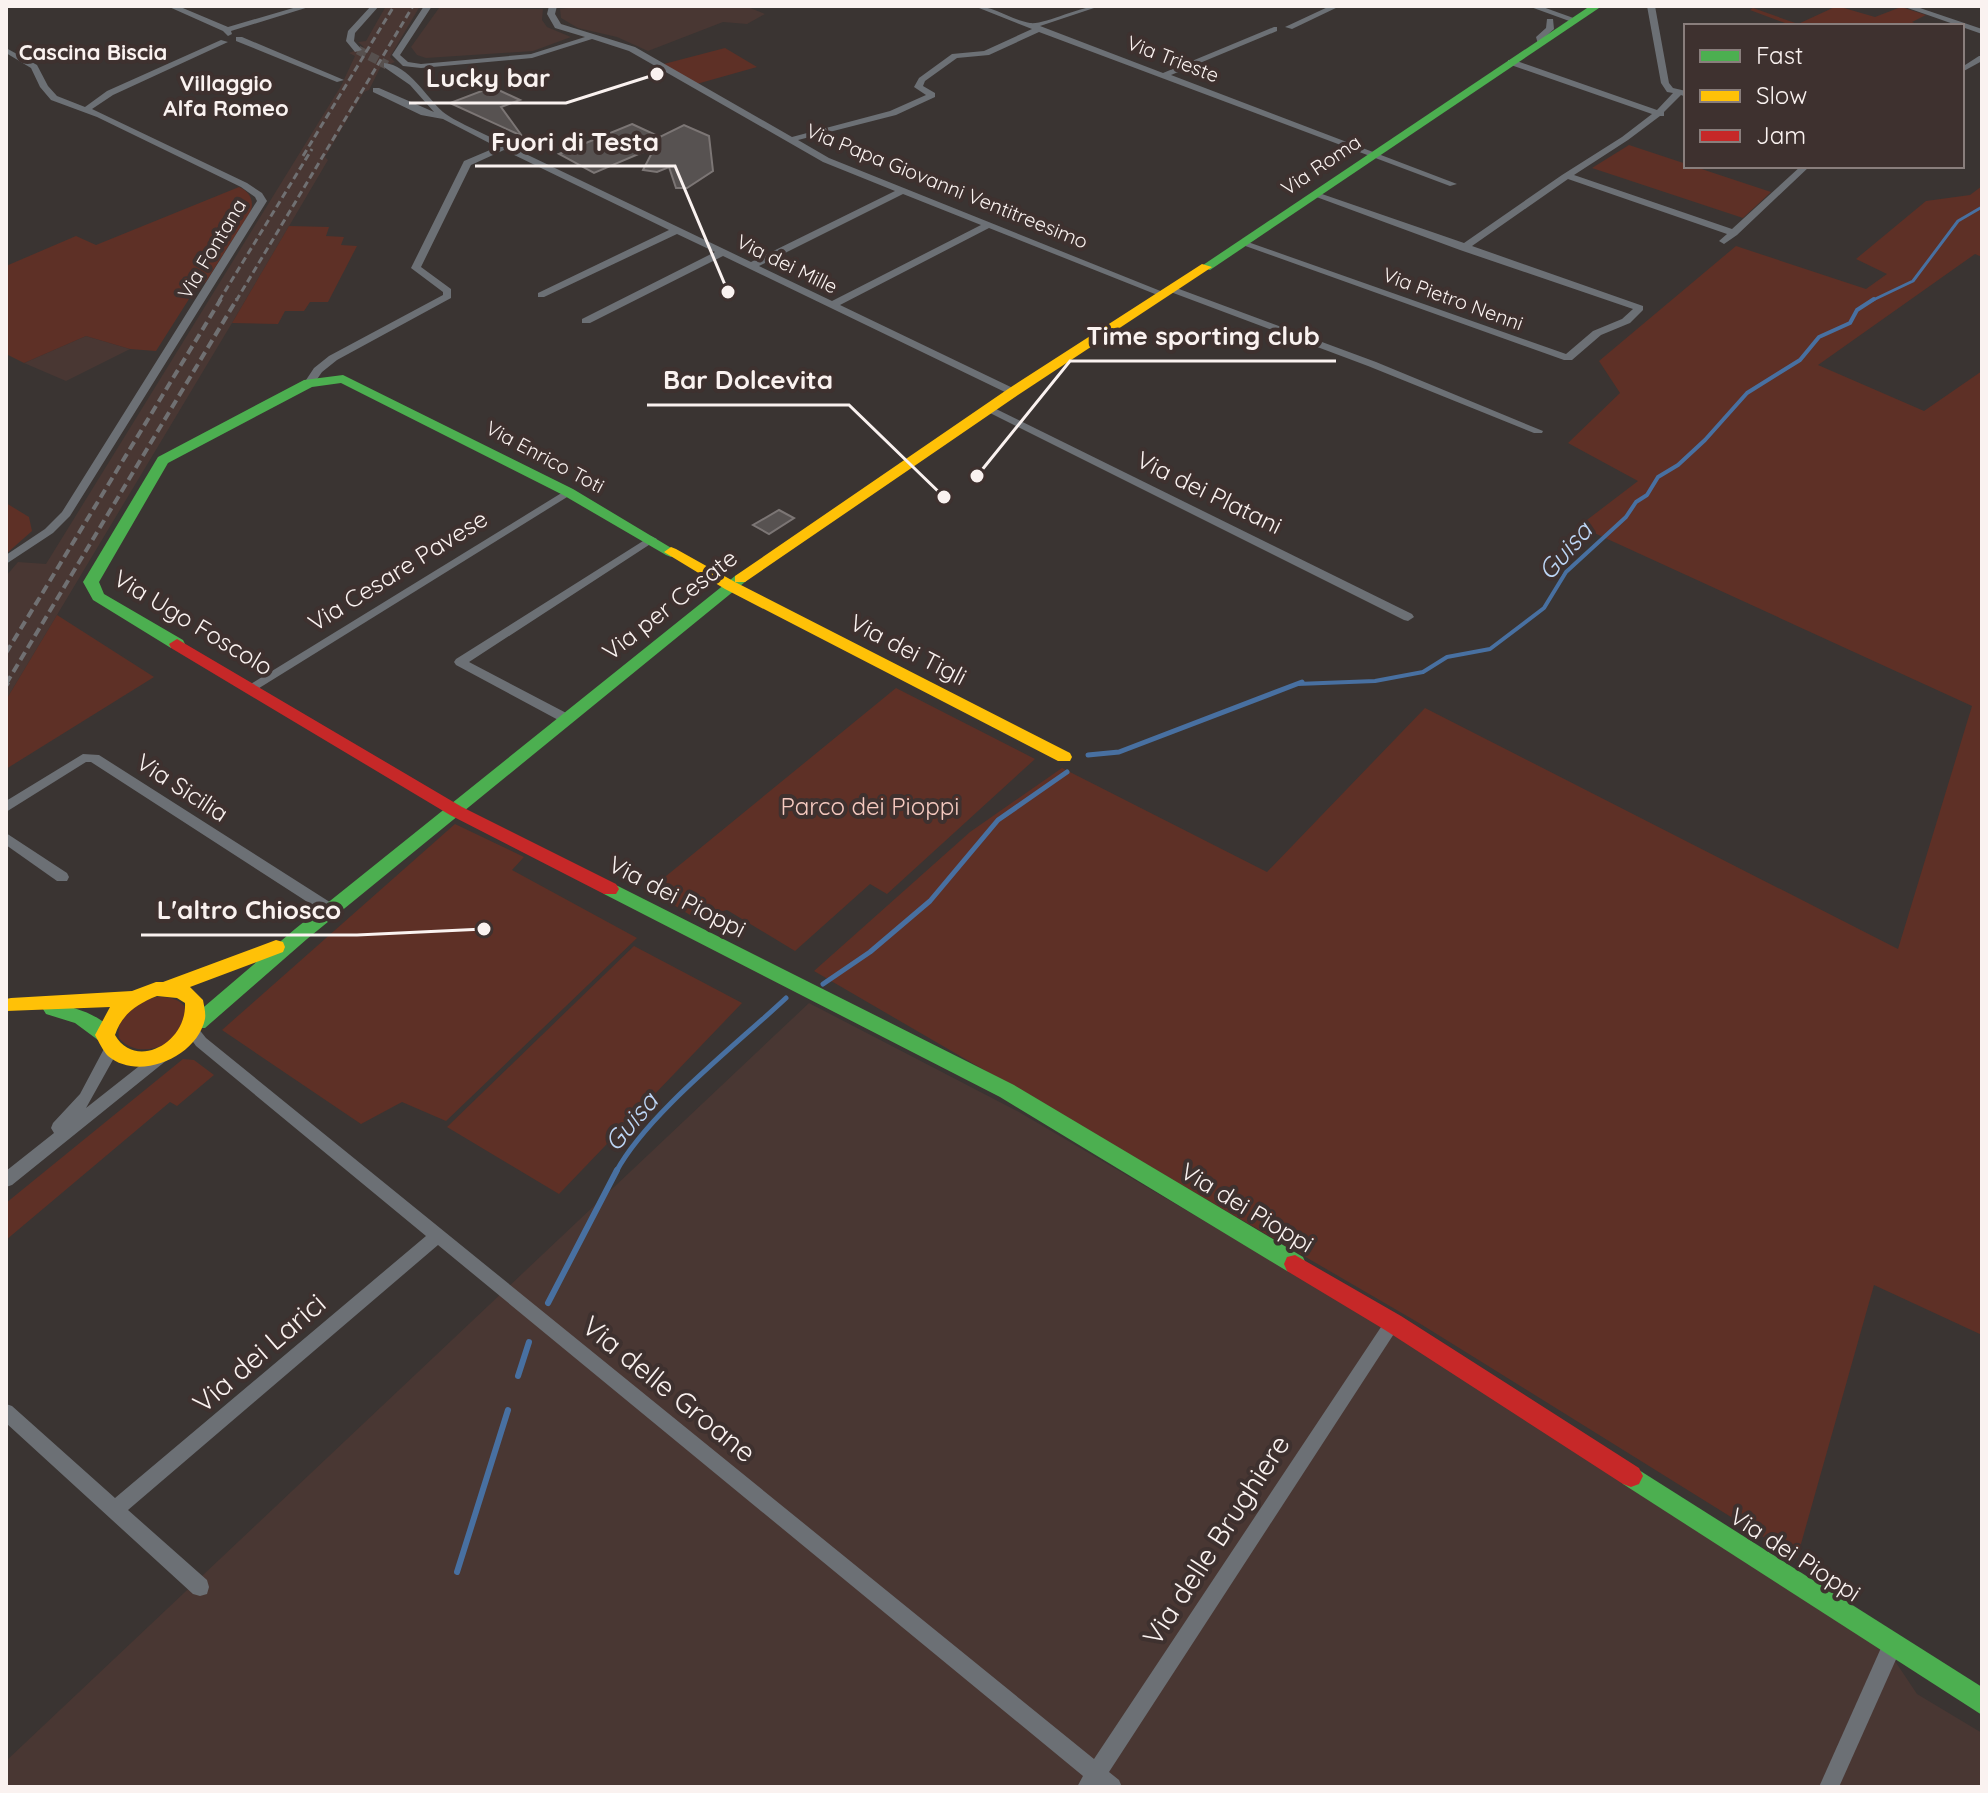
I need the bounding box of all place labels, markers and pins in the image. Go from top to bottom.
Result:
callout: Lucky bar [409,53,566,103]
callout: Fuori di Testa [475,116,675,166]
callout: Time sporting club [1070,311,1336,361]
callout: Bar Dolcevita [647,355,849,405]
callout: L'altro Chiosco [141,885,357,935]

